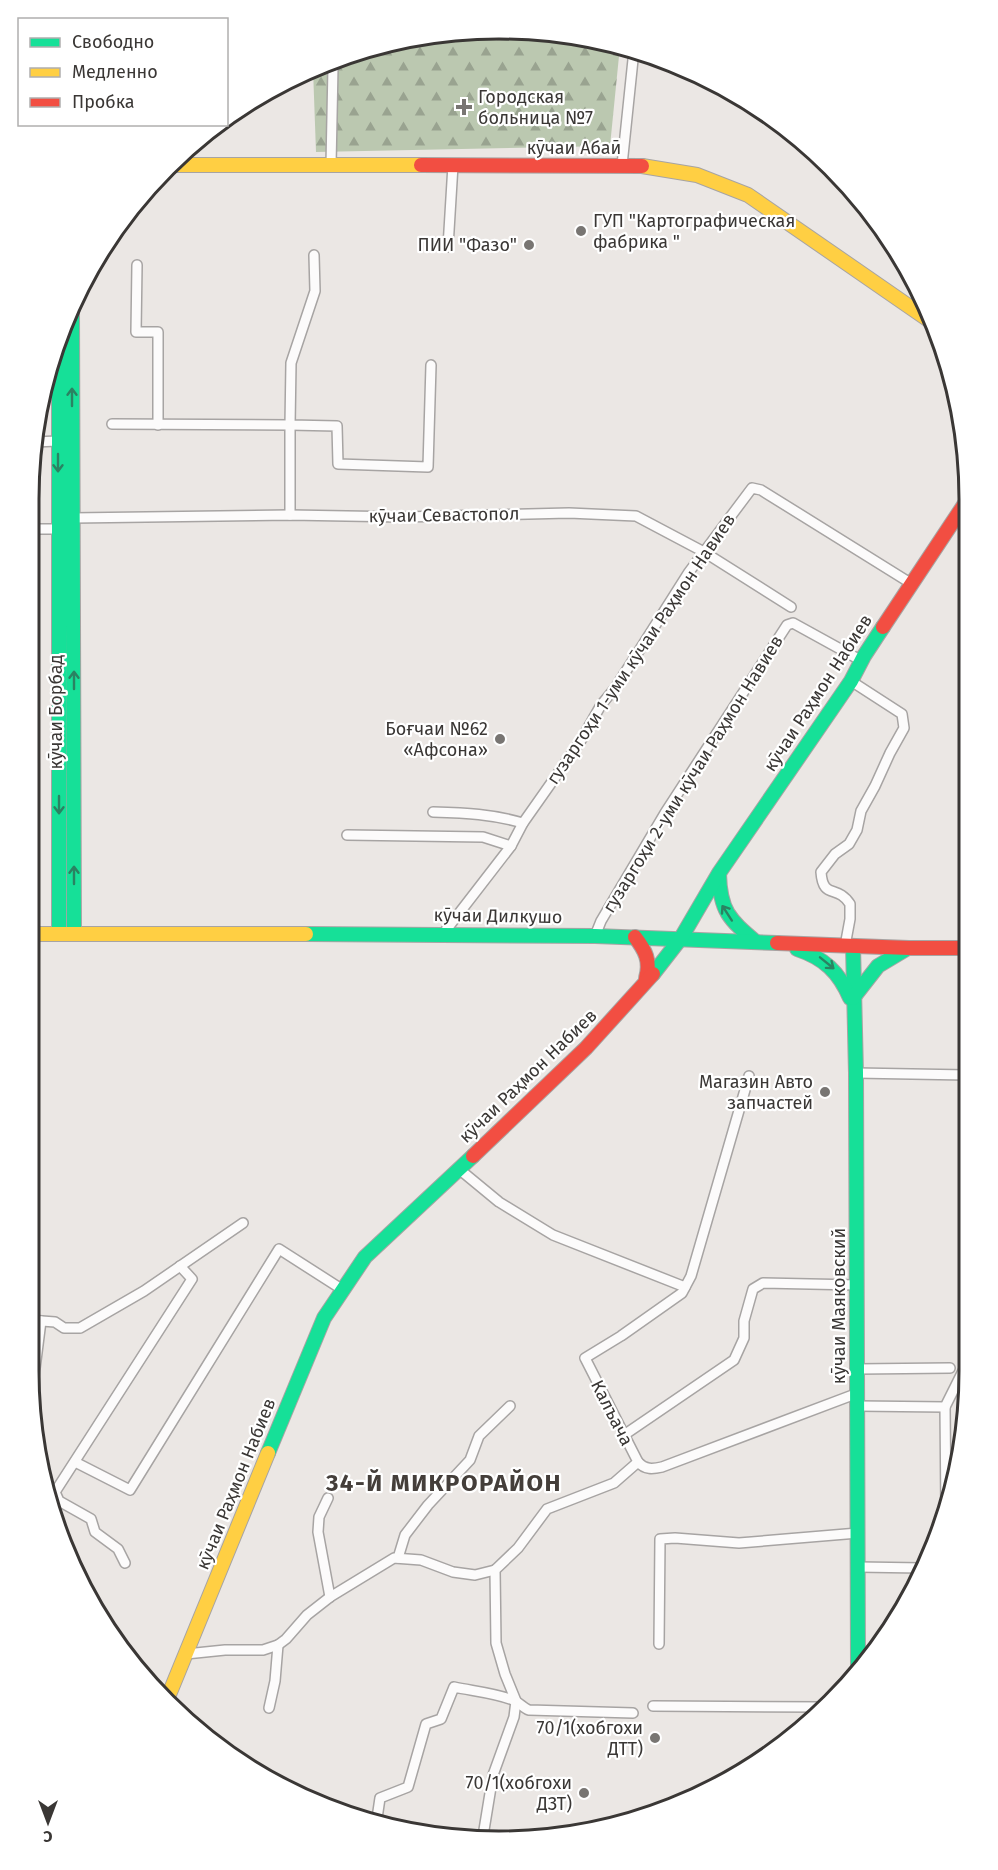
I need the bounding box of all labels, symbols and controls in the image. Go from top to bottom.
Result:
legend [18,18,228,126]
text: Свободно [72,31,154,53]
text: Медленно [72,61,158,83]
place label: Городская больница №7 [478,86,593,129]
text: Пробка [72,91,135,113]
marker: Городская больница №7 [455,98,473,116]
street label: кӯчаи Абаӣ [527,137,621,159]
place label: ГУП "Картографическая фабрика " [593,210,795,253]
marker: ГУП "Картографическая фабрика " [574,224,588,238]
place label: ПИИ "Фазо" [417,234,517,256]
marker: ПИИ "Фазо" [522,238,536,252]
one-way arrow [66,387,78,407]
one-way arrow [52,453,64,473]
street label: кӯчаи Севастопол [368,503,520,527]
street label: гузаргоҳи 1-уми кӯчаи Раҳмон Навиев [542,509,740,789]
street label: кӯчаи Раҳмон Набиев [759,610,877,776]
street label: гузаргоҳи 2-уми кӯчаи Раҳмон Навиев [598,631,788,917]
street label: кӯчаи Борбад [45,654,67,770]
one-way arrow [68,671,80,691]
place label: Боғчаи №62 «Афсона» [385,718,488,761]
marker: Боғчаи №62 «Афсона» [493,732,507,746]
one-way arrow [53,795,65,815]
one-way arrow [68,866,80,886]
street label: кӯчаи Дилкушо [433,904,563,928]
one-way arrow [721,905,733,921]
one-way arrow [819,956,834,970]
street label: кӯчаи Раҳмон Набиев [455,1005,601,1147]
place label: Магазин Авто запчастей [699,1071,813,1114]
marker: Магазин Авто запчастей [818,1085,832,1099]
street label: кӯчаи Маяковский [828,1228,850,1384]
street label: Калъача [586,1376,638,1450]
street label: кӯчаи Раҳмон Набиев [192,1395,280,1573]
district label: 34-Й МИКРОРАЙОН [325,1468,562,1497]
place label: 70/1(хобгохи ДТТ) [537,1717,643,1760]
marker: 70/1(хобгохи ДТТ) [648,1731,662,1745]
place label: 70/1(хобгохи ДЗТ) [466,1772,572,1815]
marker: 70/1(хобгохи ДЗТ) [577,1786,591,1800]
north arrow [18,1792,78,1852]
text: С [43,1827,53,1846]

